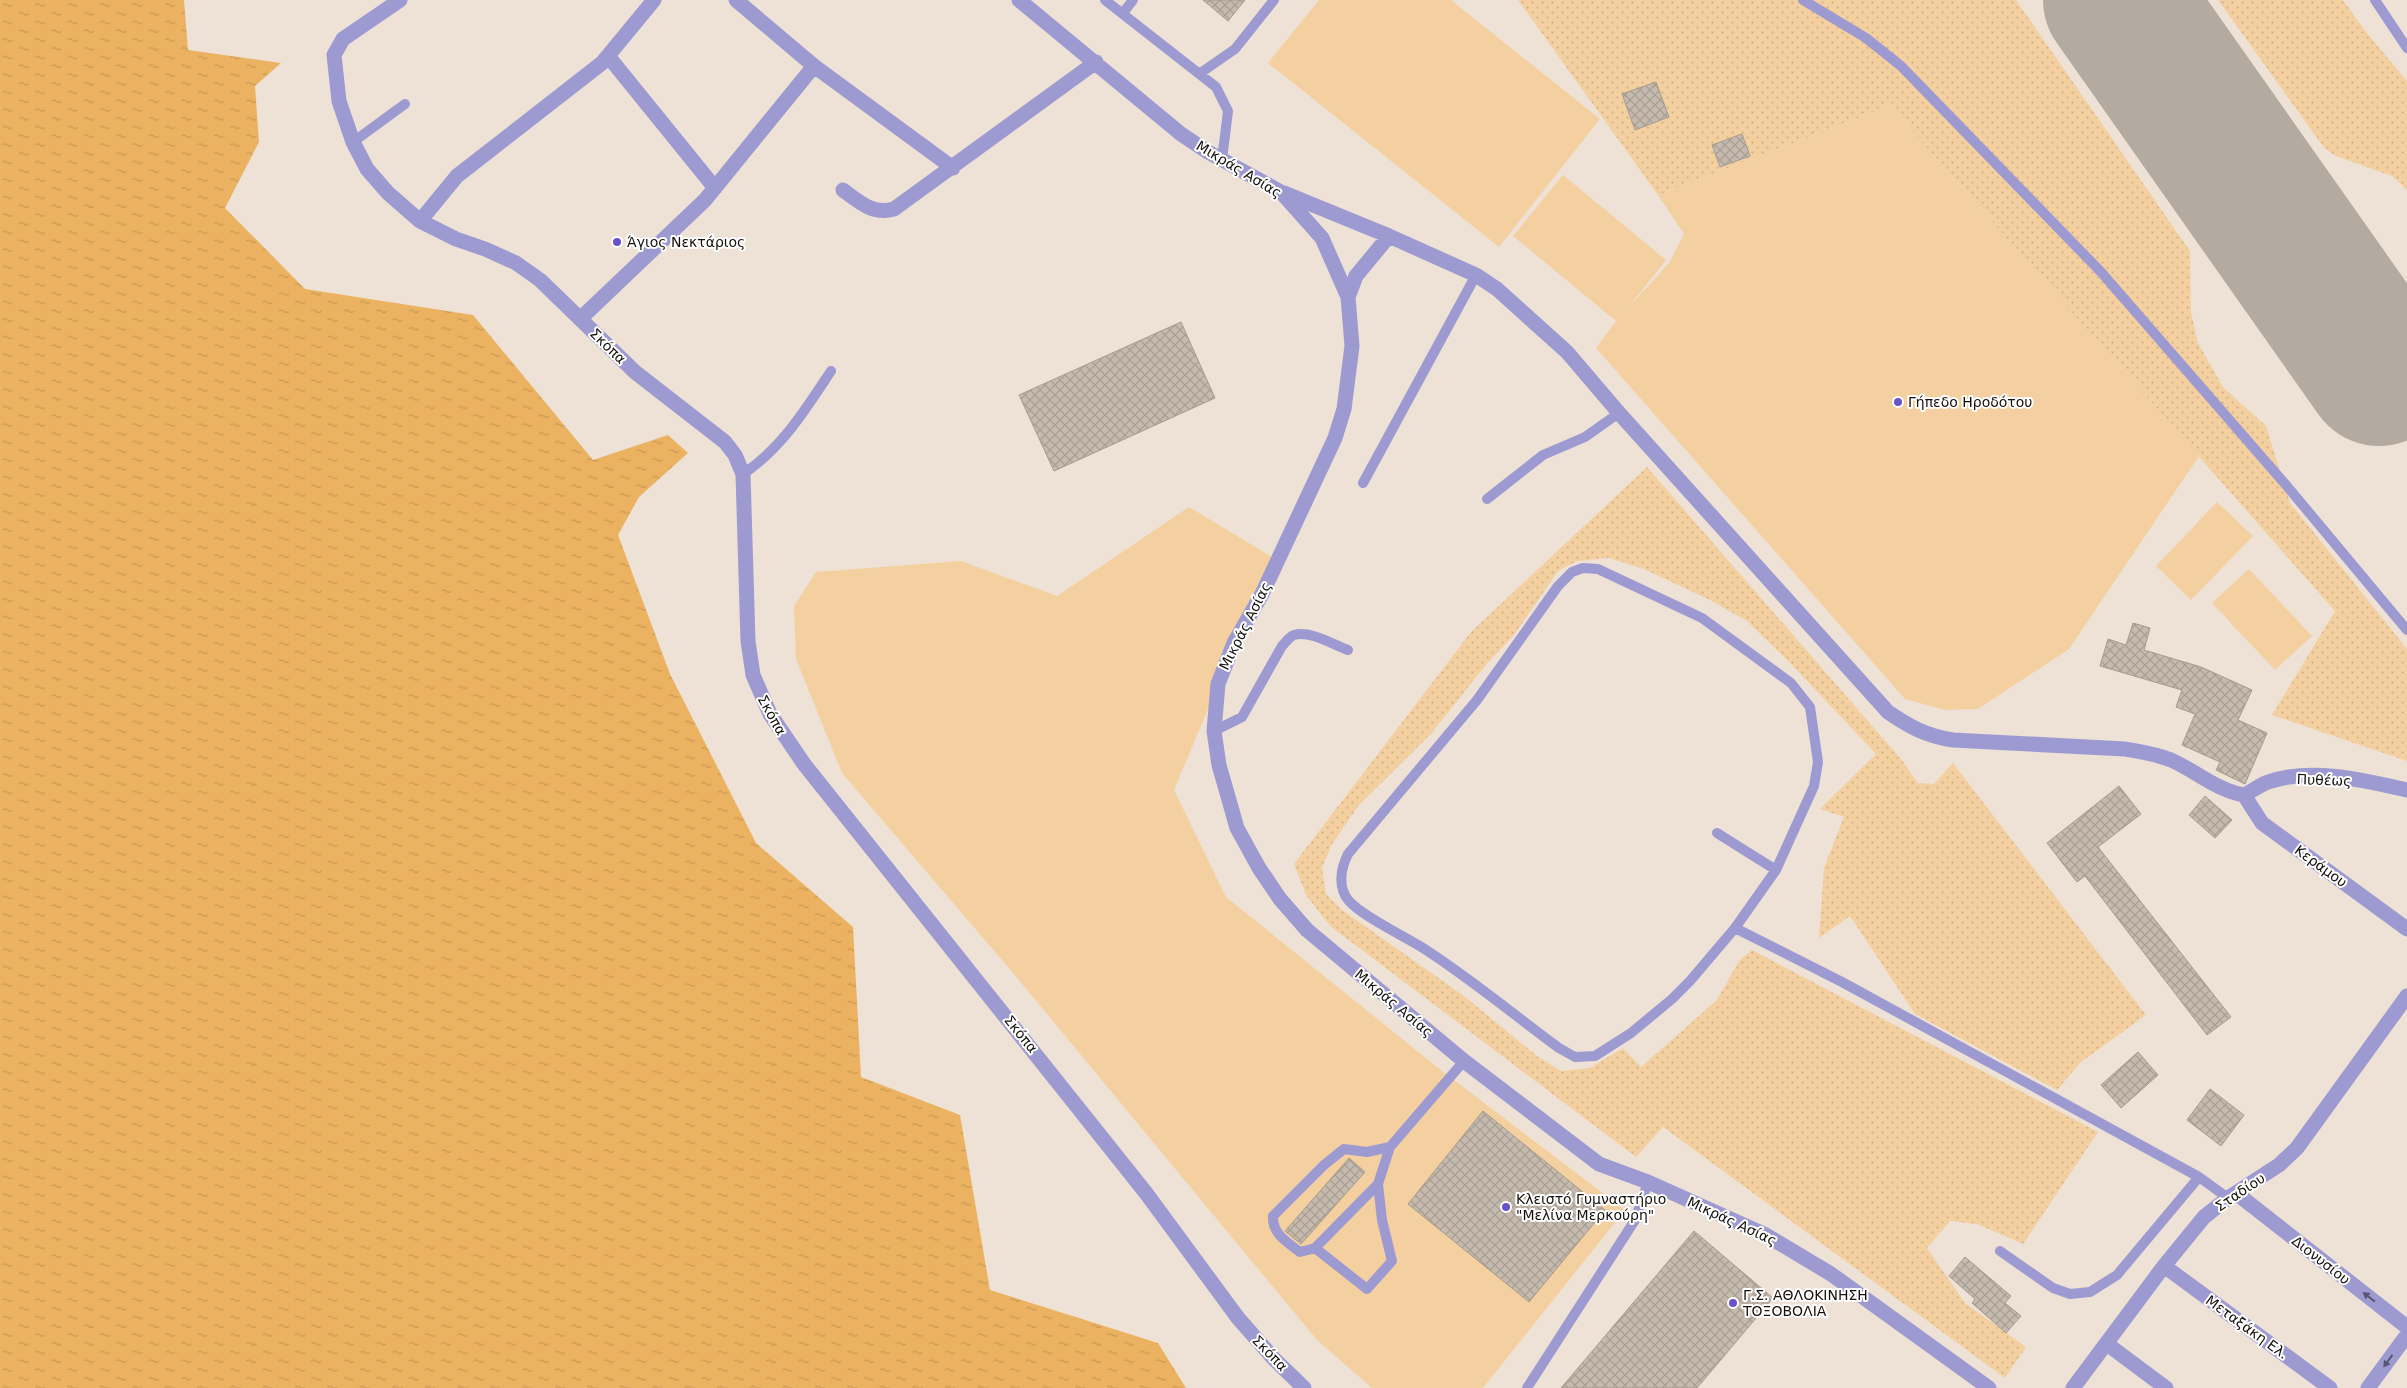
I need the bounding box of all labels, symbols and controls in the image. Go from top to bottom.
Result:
street label: Μικράς Ασίας [1194,137,1284,201]
place label: Άγιος Νεκτάριος [627,234,745,250]
marker: Άγιος Νεκτάριος [611,236,623,248]
street label: Σκόπα [587,325,629,367]
place label: Γήπεδο Ηροδότου [1908,394,2032,410]
marker: Γήπεδο Ηροδότου [1892,396,1904,408]
street label: Μικράς Ασίας [1216,579,1274,673]
street label: Σκόπα [755,692,789,738]
street label: Πυθέως [2296,771,2352,789]
street label: Κεράμου [2292,842,2350,890]
street label: Μικράς Ασίας [1352,966,1436,1040]
street label: Σκόπα [1001,1012,1041,1056]
street label: Σταδίου [2212,1170,2268,1214]
place label: Κλειστό Γυμναστήριο "Μελίνα Μερκούρη" [1516,1191,1666,1223]
street label: Μικράς Ασίας [1685,1193,1779,1249]
marker: Κλειστό Γυμναστήριο "Μελίνα Μερκούρη" [1500,1201,1512,1213]
street label: Διονυσίου [2289,1232,2353,1288]
place label: Γ.Σ. ΑΘΛΟΚΙΝΗΣΗ ΤΟΞΟΒΟΛΙΑ [1742,1287,1868,1319]
street label: Μεταξάκη Ελ. [2203,1292,2291,1362]
one-way arrow [2362,1292,2375,1303]
marker: Γ.Σ. ΑΘΛΟΚΙΝΗΣΗ ΤΟΞΟΒΟΛΙΑ [1727,1297,1739,1309]
street label: Σκόπα [1249,1332,1291,1374]
one-way arrow [2383,1354,2393,1368]

